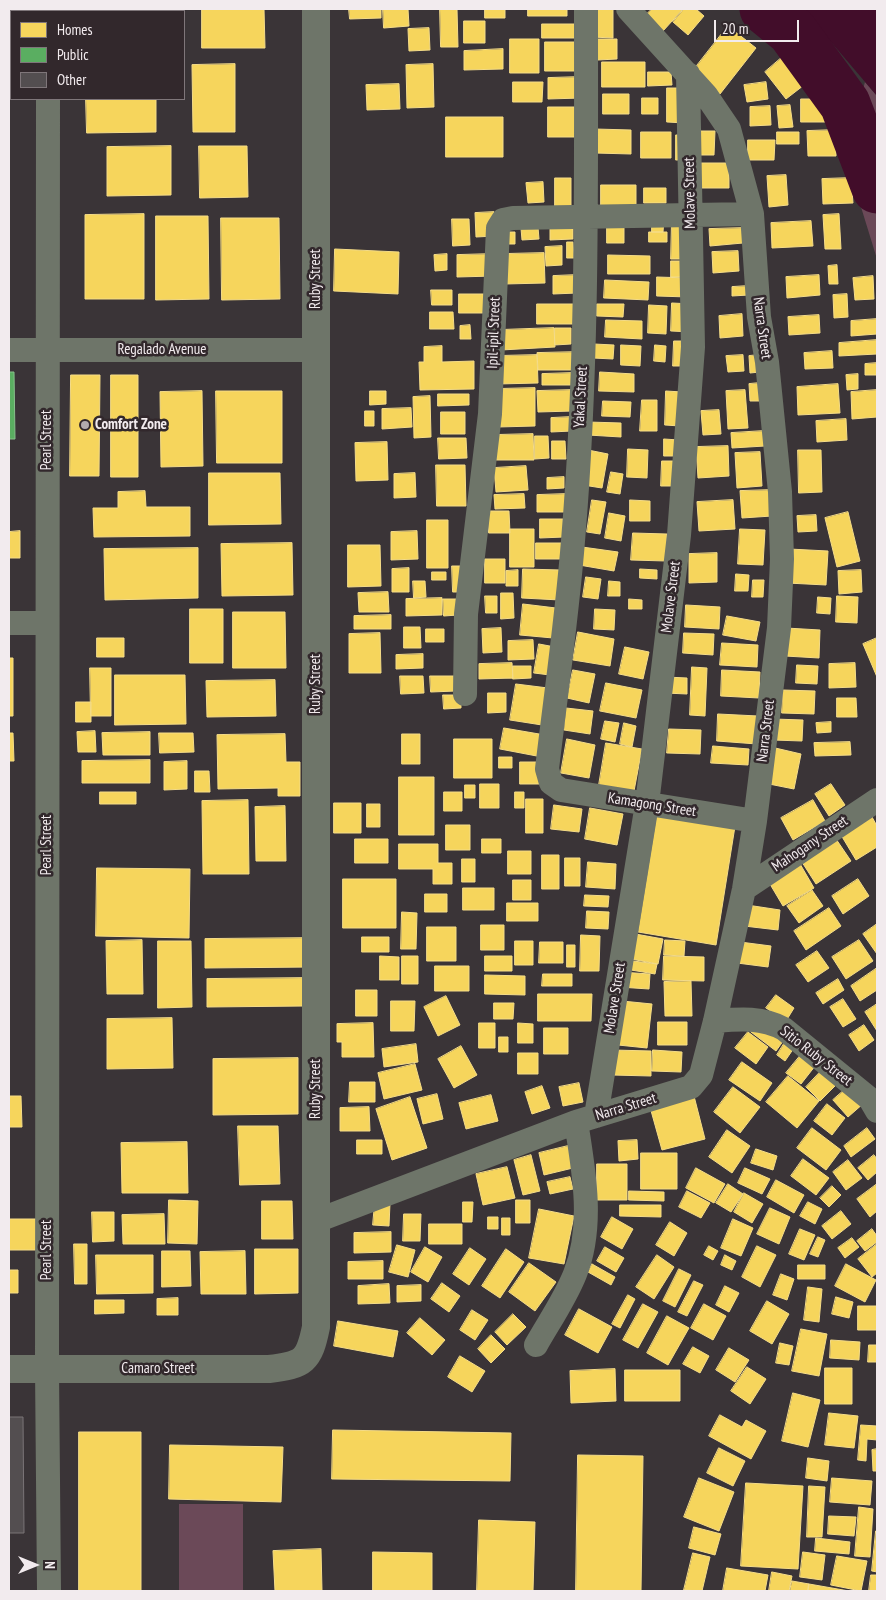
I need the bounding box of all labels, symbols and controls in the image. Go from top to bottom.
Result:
legend [10,10,185,100]
scale bar [716,10,801,42]
text: 20 m [722,19,748,38]
text: Homes [57,20,93,39]
text: Public [57,45,88,64]
text: Other [57,70,86,89]
street label: Molave Street [680,157,700,229]
street label: Ruby Street [307,249,325,309]
street label: Narra Street [749,296,775,360]
street label: Ipil-ipil Street [484,297,504,369]
street label: Regalado Avenue [118,341,206,359]
street label: Yakal Street [570,366,592,428]
street label: Pearl Street [38,410,56,470]
place label: Comfort Zone [95,416,167,434]
marker: Comfort Zone [79,419,91,431]
street label: Molave Street [658,560,684,634]
street label: Ruby Street [307,654,325,714]
street label: Narra Street [753,699,779,763]
street label: Kamagong Street [607,789,697,821]
street label: Mahogany Street [769,812,851,876]
street label: Pearl Street [38,815,56,875]
street label: Molave Street [600,961,630,1035]
street label: Sitio Ruby Street [776,1022,856,1090]
street label: Ruby Street [307,1059,325,1119]
street label: Narra Street [593,1089,659,1125]
street label: Pearl Street [38,1220,56,1280]
street label: Camaro Street [121,1360,195,1378]
north arrow [10,1540,60,1590]
text: N [41,1561,59,1569]

